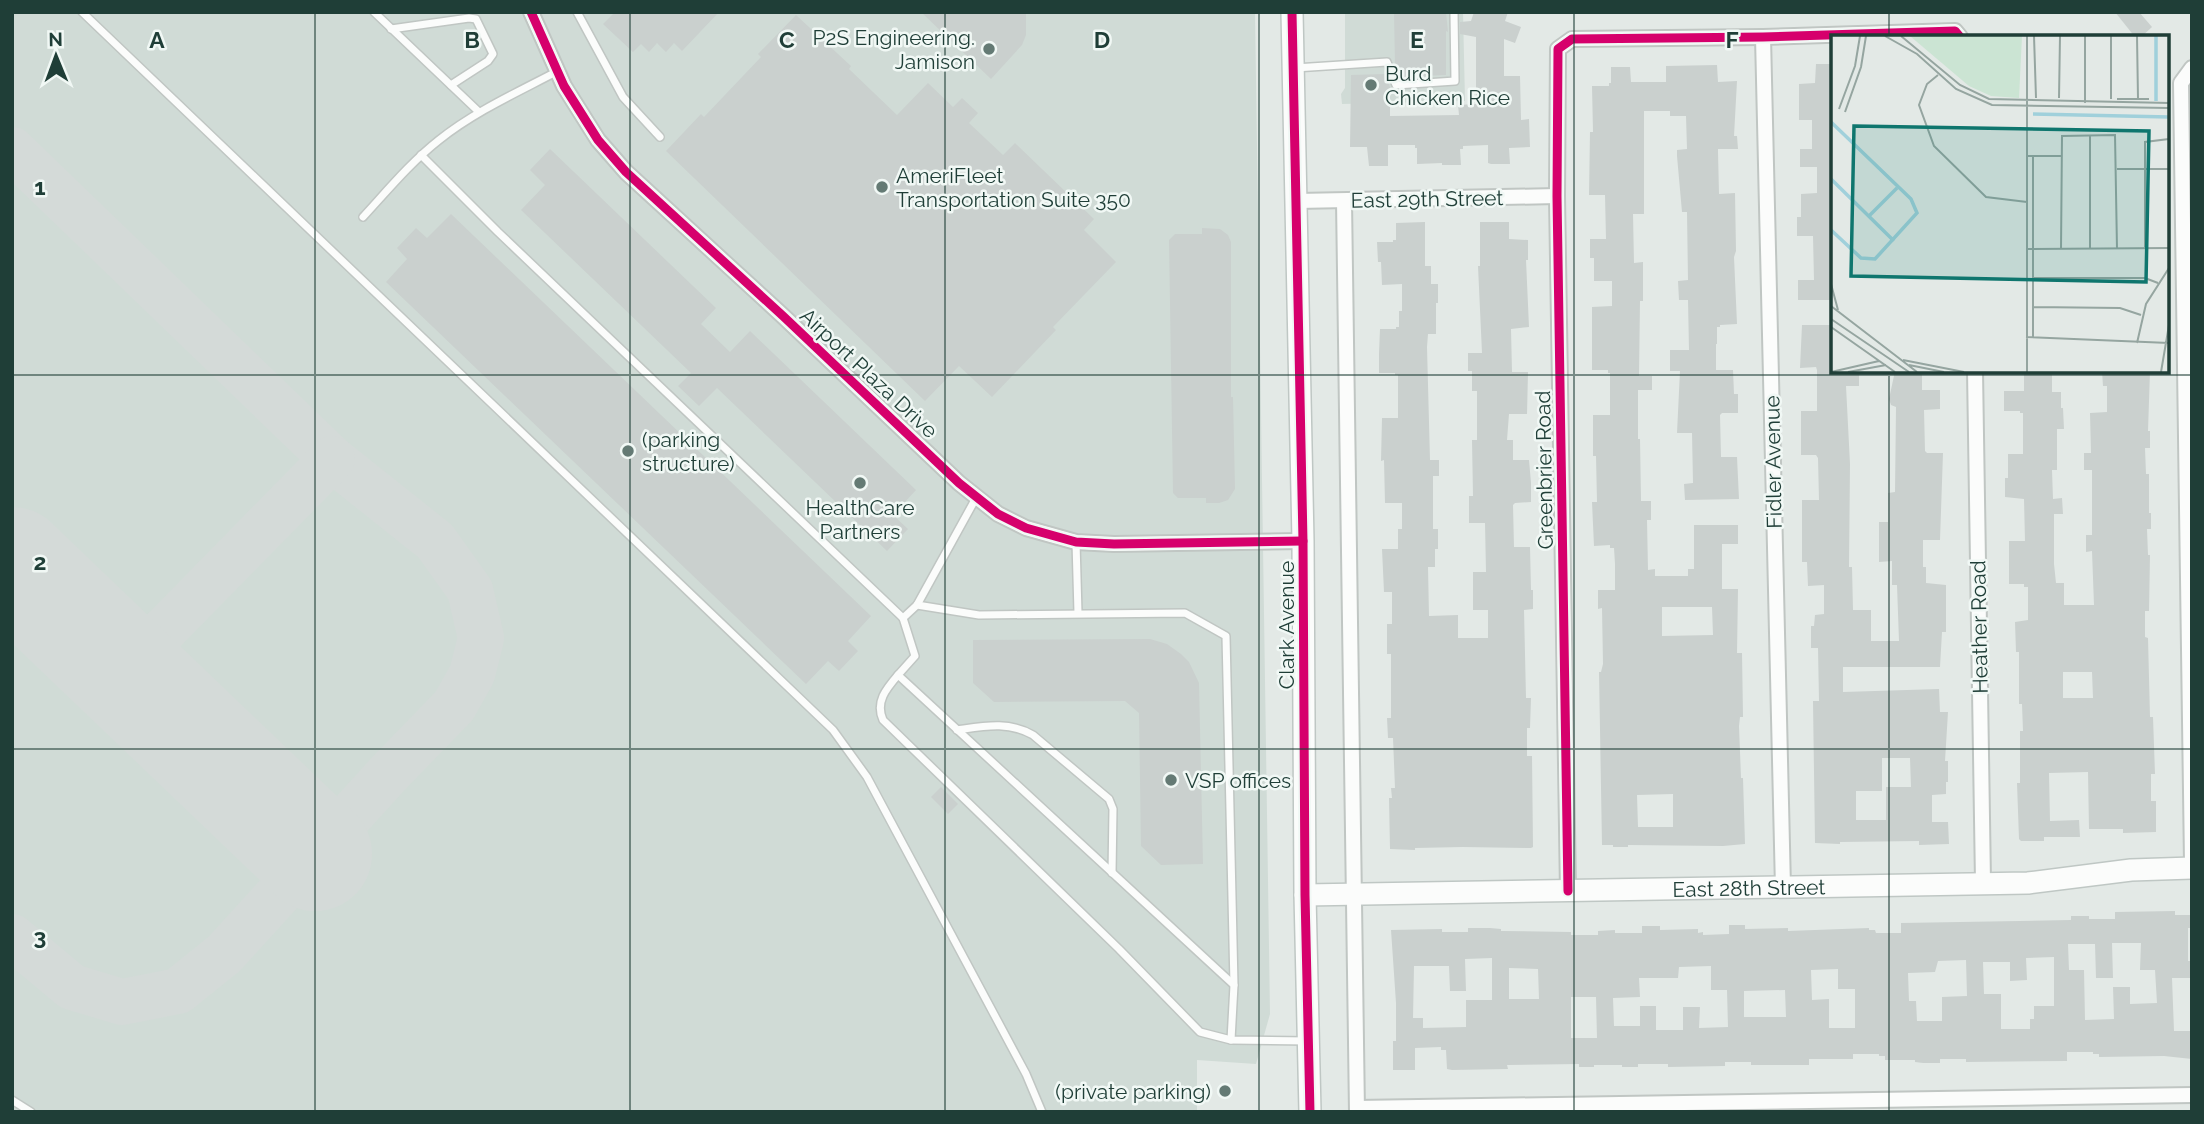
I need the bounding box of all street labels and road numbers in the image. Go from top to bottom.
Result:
street label: East 29th Street [1350,185,1504,213]
street label: Airport Plaza Drive [795,303,943,443]
street label: Greenbrier Road [1530,390,1558,550]
street label: Fidler Avenue [1759,395,1787,529]
street label: Heather Road [1965,560,1993,694]
street label: Clark Avenue [1274,561,1299,689]
street label: East 28th Street [1672,874,1826,901]

